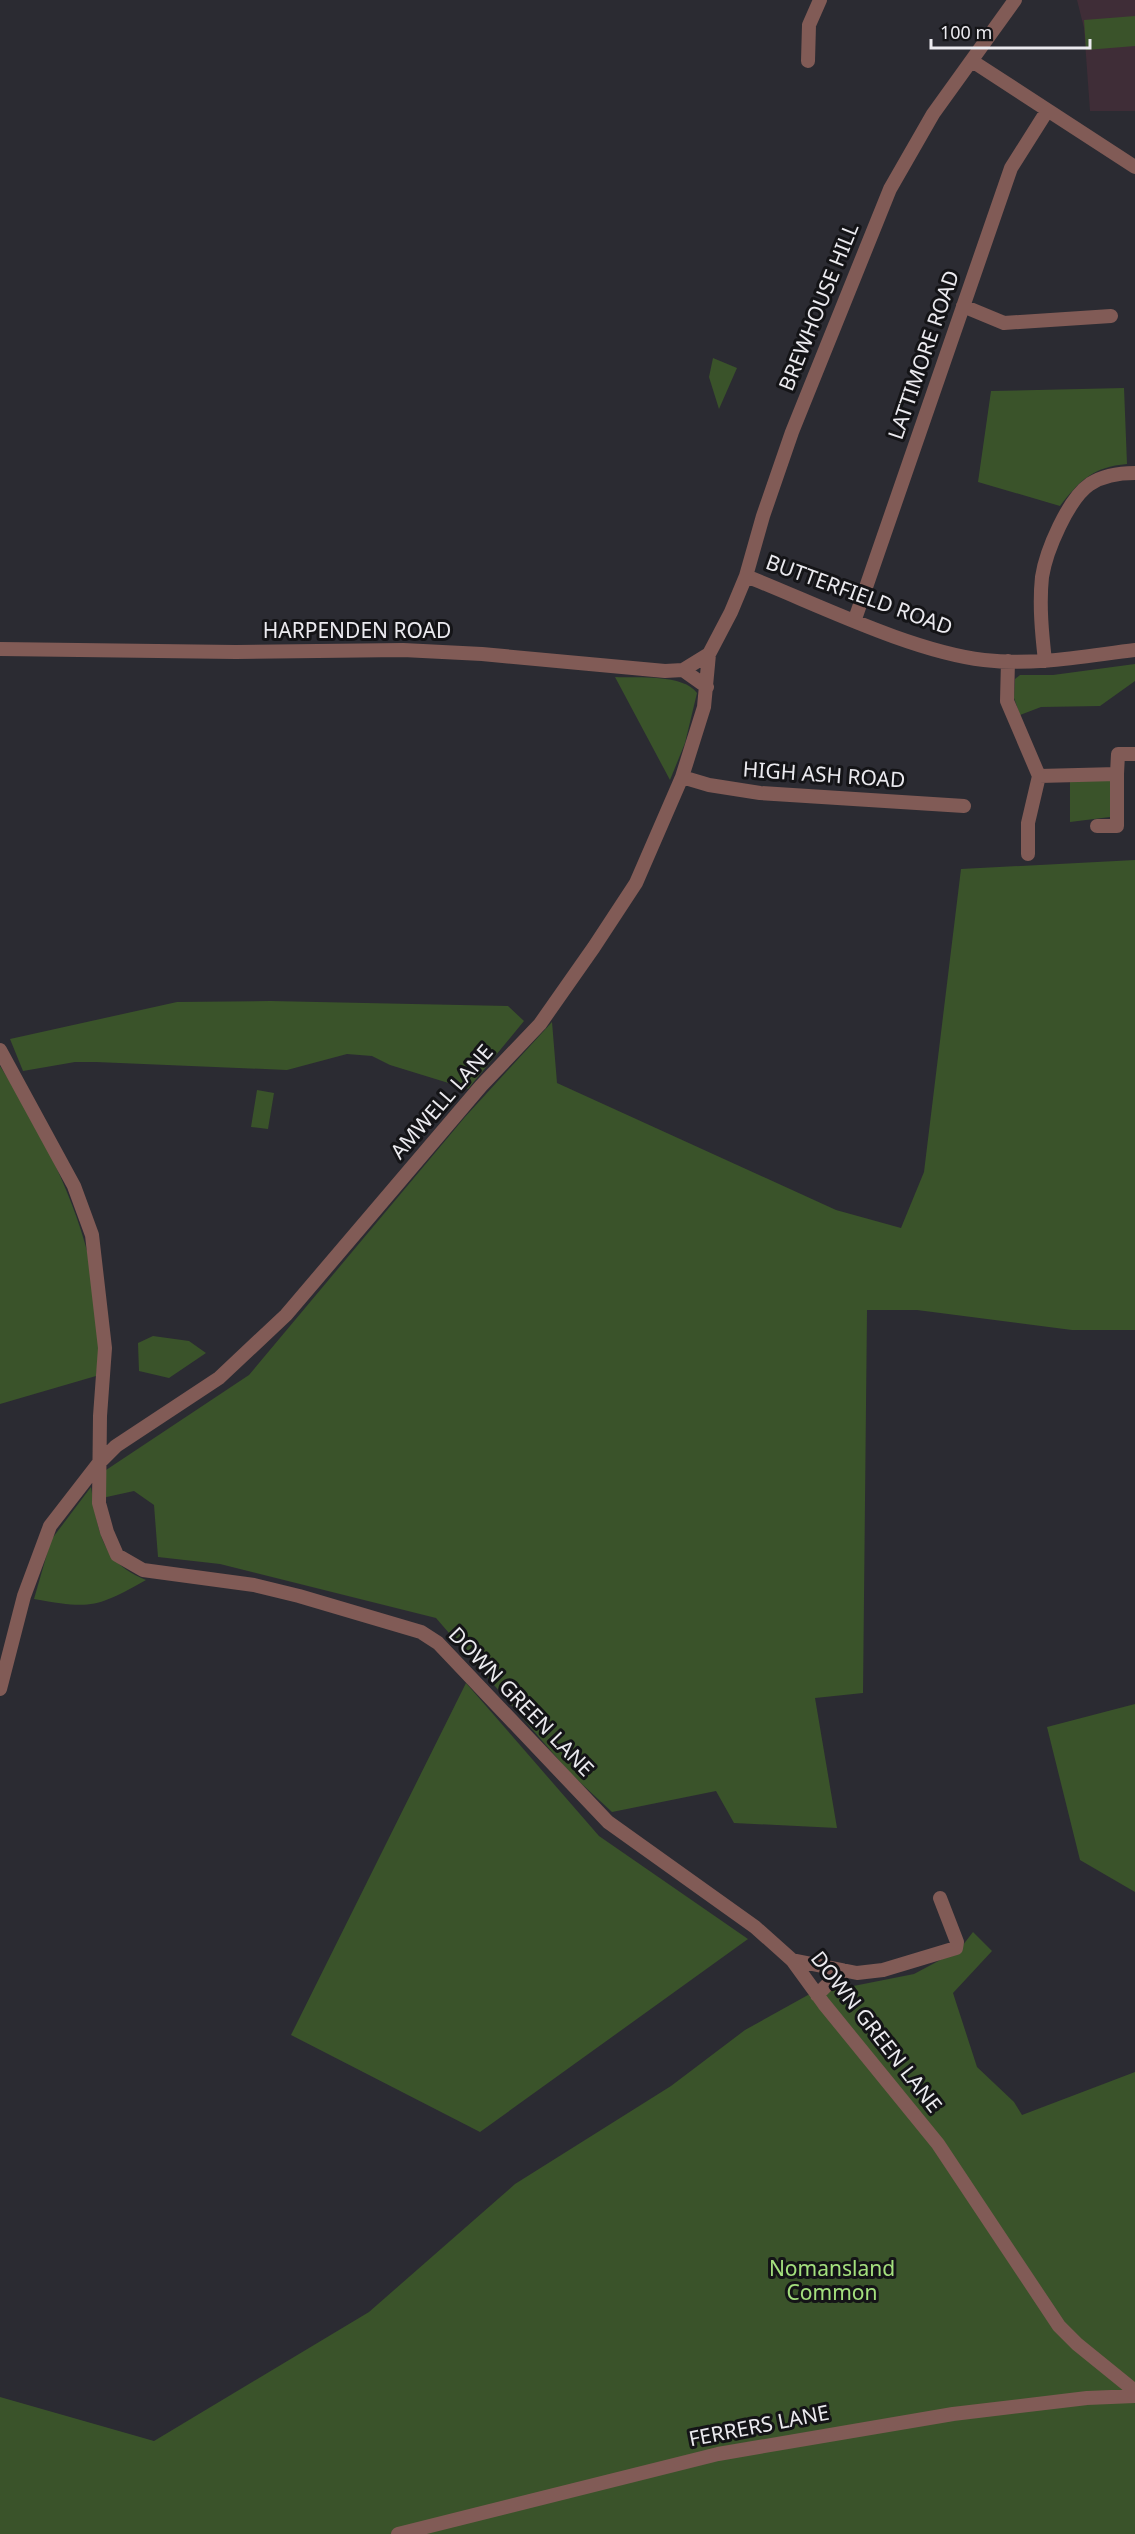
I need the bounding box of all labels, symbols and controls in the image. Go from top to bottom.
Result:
scale bar [931,12,1090,50]
text: 100 m [940,20,992,44]
street label: BREWHOUSE HILL [772,219,865,395]
street label: LATTIMORE ROAD [881,266,965,443]
street label: BUTTERFIELD ROAD [762,547,957,641]
street label: HARPENDEN ROAD [263,616,451,644]
street label: HIGH ASH ROAD [742,754,906,794]
street label: AMWELL LANE [384,1038,499,1165]
street label: DOWN GREEN LANE [443,1620,600,1782]
street label: DOWN GREEN LANE [805,1945,949,2118]
park label: Nomansland Common [769,2254,895,2306]
street label: FERRERS LANE [686,2398,831,2452]

